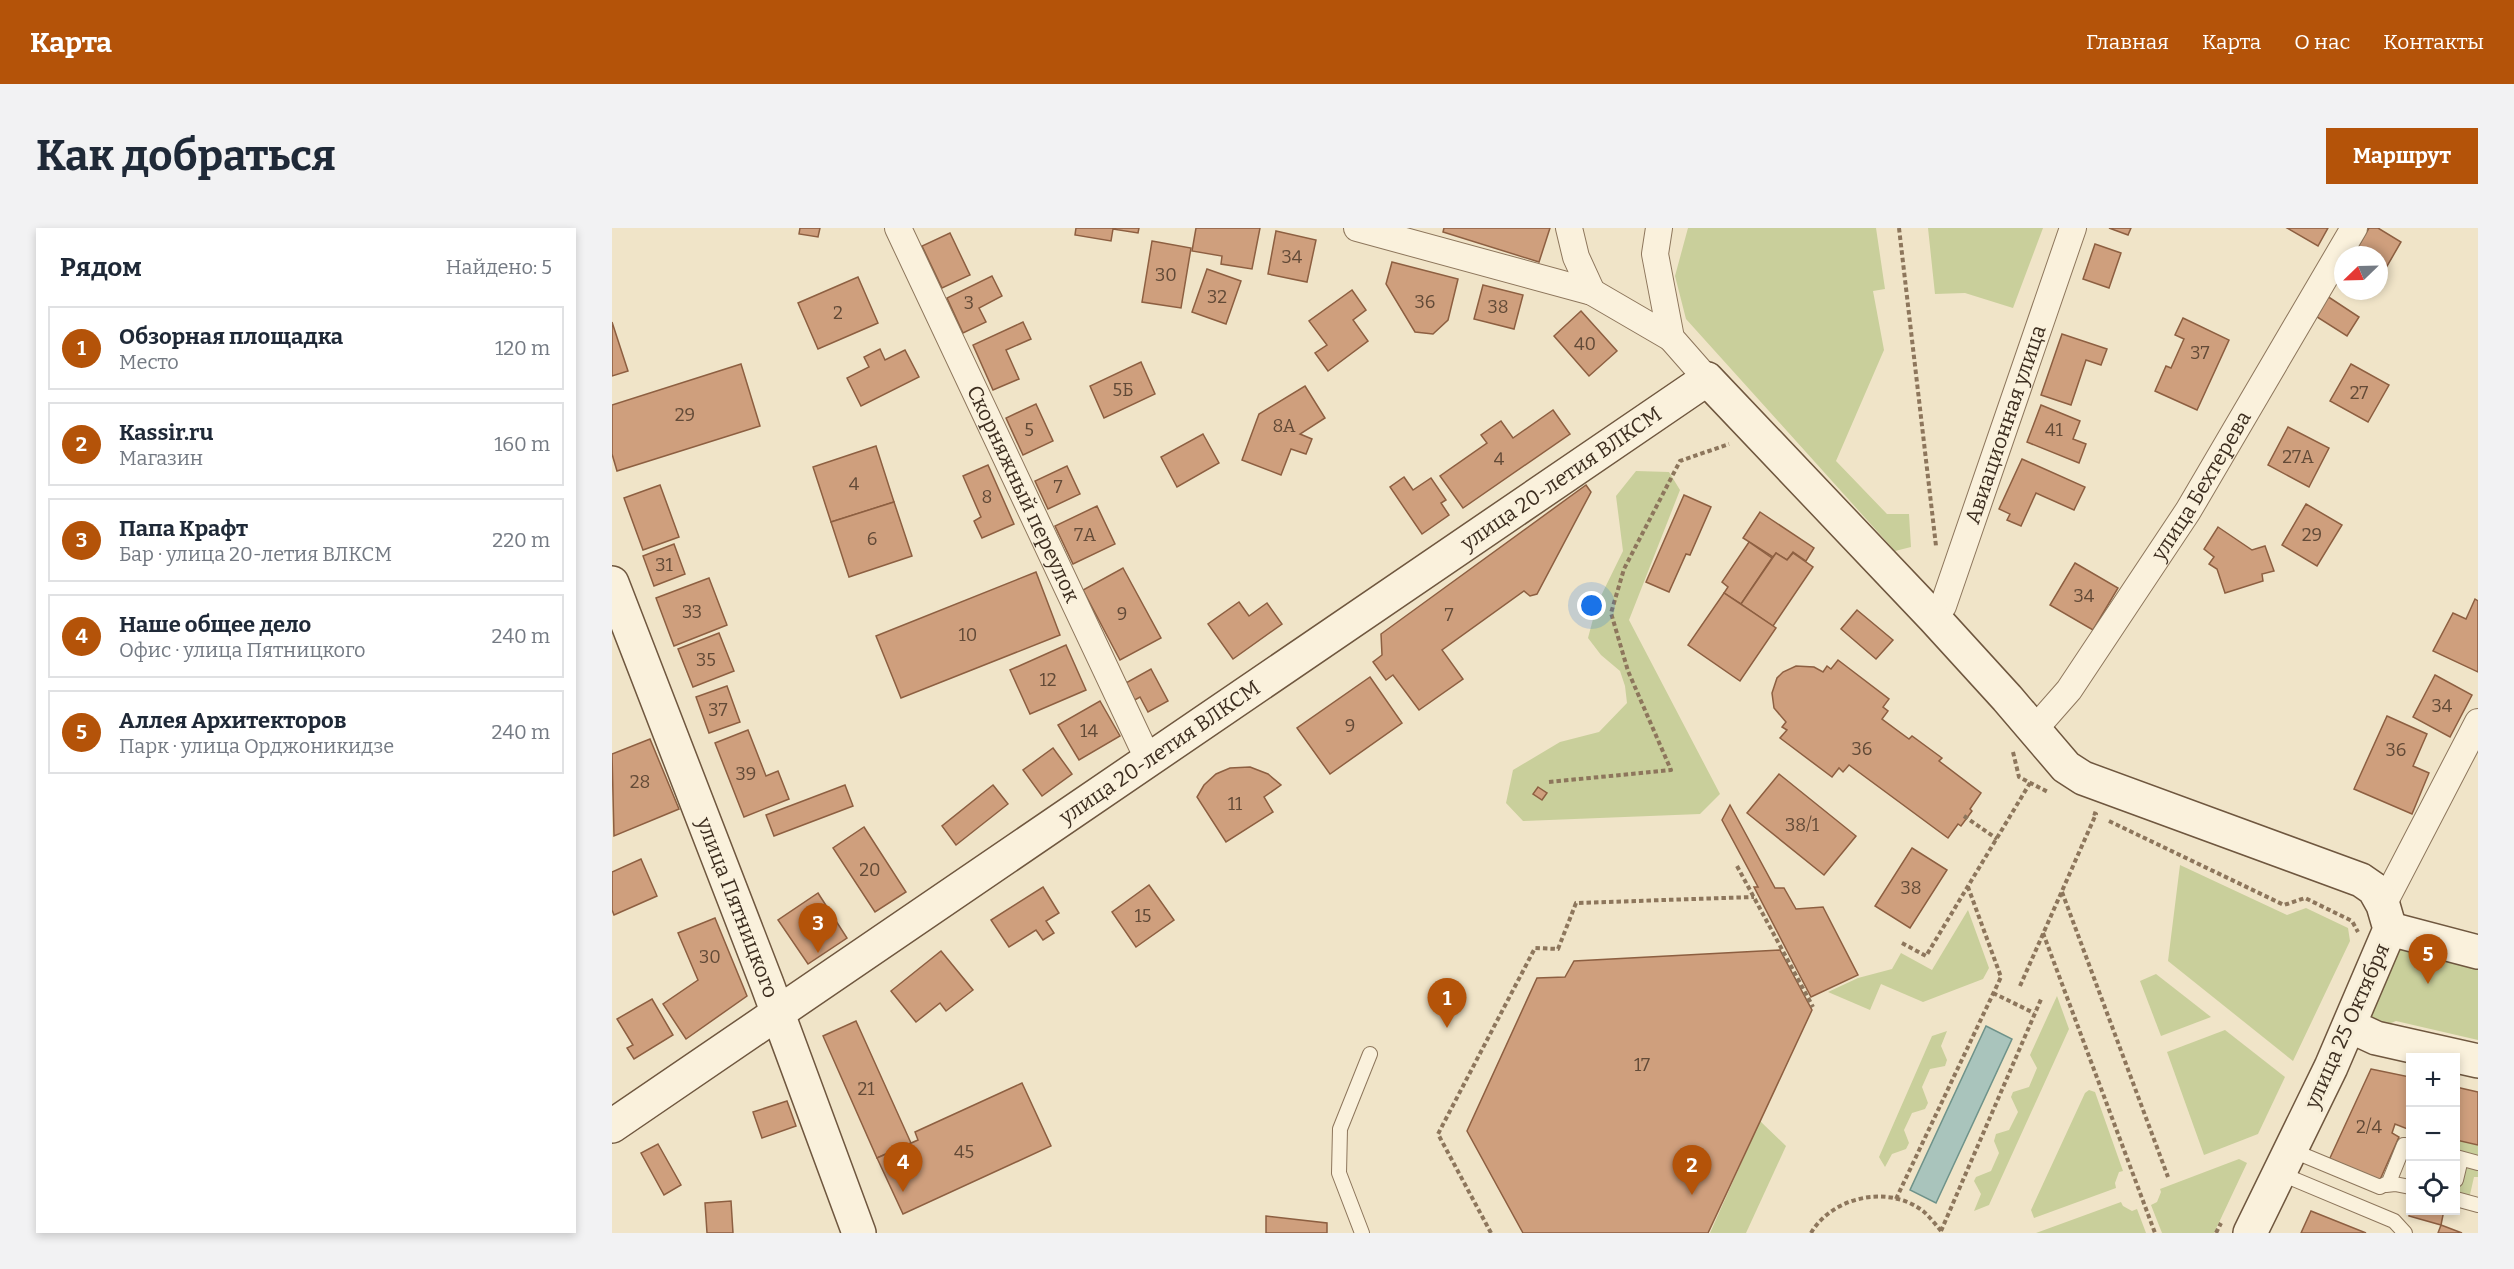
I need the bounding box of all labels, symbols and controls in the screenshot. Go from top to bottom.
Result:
text: Карта [30,26,112,59]
text: Главная [2086,29,2169,55]
text: Карта [2202,29,2261,55]
text: О нас [2294,29,2350,55]
text: Контакты [2383,29,2484,55]
button: Маршрут [2326,128,2478,184]
text: Как добраться [36,131,336,181]
house number: 34 [1282,246,1303,268]
north arrow [2334,246,2388,300]
text: Рядом [60,252,142,283]
text: Найдено: 5 [446,255,552,279]
house number: 30 [1155,264,1177,286]
house number: 32 [1207,286,1227,308]
house number: 36 [1415,291,1435,313]
house number: 3 [964,292,974,314]
house number: 38 [1487,296,1509,318]
house number: 2 [833,302,843,324]
street label: Авиационная улица [1959,321,2052,527]
text: Обзорная площадка [119,323,343,350]
house number: 40 [1574,333,1596,355]
text: 1 [77,336,86,360]
text: 120 m [495,336,550,360]
house number: 37 [2190,342,2210,364]
text: Место [119,350,179,374]
house number: 5Б [1113,379,1133,401]
street label: Скорняжный переулок [961,381,1086,607]
house number: 27 [2350,382,2368,404]
street label: улица 20-летия ВЛКСМ [1455,401,1667,557]
house number: 29 [675,404,695,426]
street label: улица Бехтерева [2145,406,2257,566]
house number: 8А [1273,415,1296,437]
text: Kassir.ru [119,419,213,446]
house number: 5 [1024,419,1034,441]
house number: 41 [2045,419,2064,441]
text: 2 [76,432,87,456]
text: 160 m [494,432,550,456]
text: Магазин [119,446,203,470]
house number: 27А [2282,446,2314,468]
house number: 4 [1494,448,1505,470]
house number: 4 [849,473,860,495]
house number: 7 [1053,476,1063,498]
house number: 8 [982,486,992,508]
text: Папа Крафт [119,515,248,542]
house number: 7А [1074,524,1096,546]
house number: 29 [2302,524,2322,546]
text: 3 [76,528,87,552]
text: 220 m [492,528,550,552]
house number: 6 [867,528,877,550]
text: Бар · улица 20-летия ВЛКСМ [119,542,392,566]
house number: 31 [655,554,673,576]
house number: 34 [2074,585,2095,607]
your location [1577,591,1606,620]
house number: 33 [682,601,702,623]
house number: 9 [1117,603,1127,625]
house number: 7 [1444,604,1454,626]
text: Наше общее дело [119,611,311,638]
text: 4 [75,624,88,648]
text: 240 m [492,624,550,648]
house number: 10 [959,624,977,646]
text: Офис · улица Пятницкого [119,638,366,662]
house number: 35 [696,649,716,671]
house number: 12 [1039,669,1057,691]
street label: улица 20-летия ВЛКСМ [1053,675,1265,831]
house number: 34 [2432,695,2453,717]
house number: 37 [708,699,728,721]
text: Аллея Архитекторов [119,707,347,734]
house number: 9 [1345,715,1355,737]
text: 5 [76,720,87,744]
text: 240 m [492,720,550,744]
house number: 14 [1080,720,1098,742]
text: Парк · улица Орджоникидзе [119,734,394,758]
house number: 36 [1852,738,1872,760]
house number: 36 [2386,739,2406,761]
house number: 39 [736,763,756,785]
house number: 28 [630,771,650,793]
house number: 11 [1228,793,1243,815]
street label: улица Пятницкого [690,813,784,1001]
house number: 38/1 [1785,814,1820,836]
house number: 20 [859,859,881,881]
house number: 38 [1900,877,1922,899]
pin: 3 [798,904,838,953]
house number: 15 [1135,905,1151,927]
pin: 5 [2408,934,2448,984]
street label: улица 25 Октября [2298,939,2395,1114]
house number: 30 [699,946,721,968]
pin: 1 [1428,978,1466,1028]
map controls [2406,1053,2460,1215]
button: + [2406,1053,2460,1107]
house number: 17 [1634,1054,1650,1076]
house number: 21 [857,1078,875,1100]
button: − [2406,1107,2460,1161]
house number: 2/4 [2356,1116,2382,1138]
house number: 45 [954,1141,974,1163]
pin: 4 [884,1142,922,1192]
pin: 2 [1672,1146,1712,1195]
button: locate [2406,1161,2460,1215]

